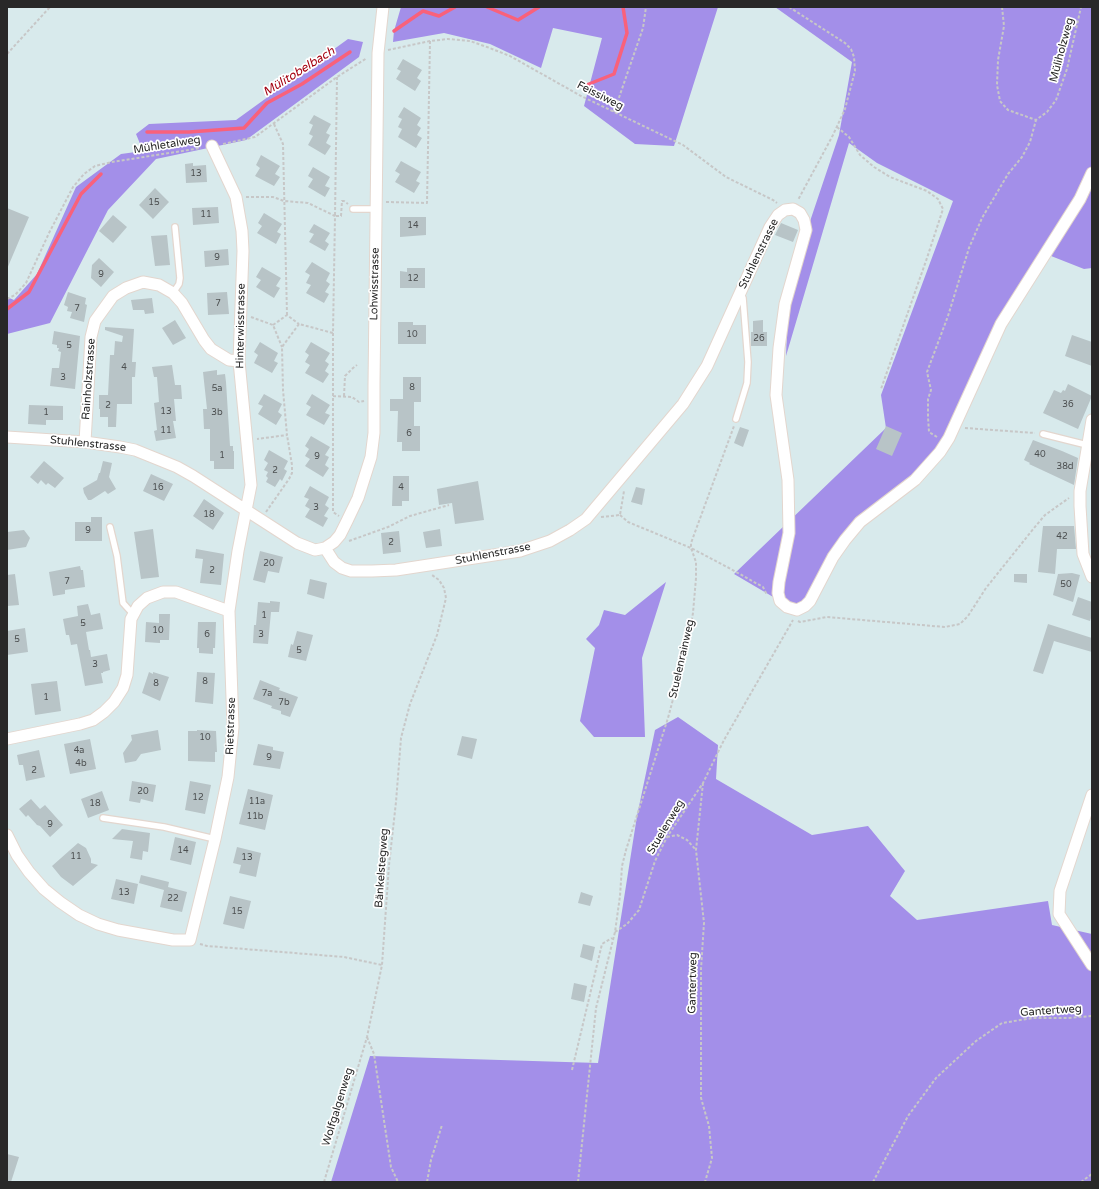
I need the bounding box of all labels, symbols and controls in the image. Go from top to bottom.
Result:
street label: Müliholzweg [1047,16,1077,84]
water label: Mülitobelbach [260,44,338,100]
street label: Feissiweg [575,79,625,113]
street label: Mühletalweg [132,133,202,157]
house number: 13 [190,169,202,179]
house number: 15 [148,198,160,208]
house number: 11 [200,210,212,220]
street label: Stuhlenstrasse [736,217,782,291]
house number: 14 [407,221,419,231]
street label: Lohwisstrasse [368,247,382,321]
house number: 9 [214,253,220,263]
house number: 9 [98,270,104,280]
house number: 12 [407,274,419,284]
street label: Hinterwisstrasse [234,283,248,369]
house number: 7 [215,299,221,309]
house number: 7 [74,304,80,314]
house number: 10 [406,330,418,340]
house number: 26 [753,334,765,344]
street label: Rainholzstrasse [80,338,98,420]
house number: 5 [66,341,72,351]
house number: 4 [121,363,127,373]
house number: 3 [60,373,66,383]
house number: 8 [409,383,415,393]
house number: 5a [212,384,222,394]
house number: 36 [1062,400,1074,410]
house number: 2 [105,401,111,411]
house number: 13 [160,407,172,417]
house number: 1 [43,408,49,418]
house number: 3b [211,408,223,418]
house number: 11 [160,426,172,436]
house number: 6 [406,429,412,439]
street label: Stuhlenstrasse [49,433,127,455]
house number: 40 [1034,450,1046,460]
house number: 1 [219,451,225,461]
house number: 9 [314,452,320,462]
house number: 38d [1057,462,1073,472]
house number: 2 [272,466,278,476]
house number: 16 [152,483,164,493]
house number: 4 [398,483,404,493]
house number: 3 [313,503,319,513]
house number: 18 [203,510,215,520]
house number: 9 [85,526,91,536]
house number: 42 [1056,532,1068,542]
house number: 2 [388,538,394,548]
street label: Stuhlenstrasse [454,540,532,568]
house number: 20 [263,559,275,569]
house number: 2 [209,566,215,576]
house number: 7 [64,577,70,587]
house number: 50 [1060,580,1072,590]
house number: 1 [261,611,267,621]
street label: Stuelenrainweg [666,618,698,700]
house number: 5 [80,619,86,629]
house number: 10 [152,626,164,636]
house number: 6 [204,630,210,640]
house number: 3 [258,630,264,640]
house number: 5 [14,635,20,645]
house number: 5 [296,646,302,656]
house number: 3 [92,660,98,670]
house number: 8 [202,677,208,687]
house number: 8 [153,679,159,689]
house number: 7a [262,689,272,699]
house number: 1 [43,693,49,703]
street label: Rietstrasse [223,697,239,755]
house number: 7b [278,698,290,708]
house number: 10 [199,733,211,743]
house number: 4a [74,746,84,756]
house number: 9 [266,753,272,763]
house number: 4b [75,759,87,769]
house number: 2 [31,766,37,776]
house number: 20 [137,787,149,797]
house number: 12 [192,793,204,803]
house number: 11a [249,797,265,807]
street label: Stuelenweg [645,797,687,857]
house number: 18 [89,799,101,809]
house number: 11b [247,812,263,822]
house number: 9 [47,820,53,830]
street label: Bänkelstegweg [373,828,391,908]
house number: 14 [177,846,189,856]
house number: 11 [70,852,82,862]
house number: 13 [241,853,253,863]
house number: 13 [118,888,130,898]
house number: 22 [167,894,179,904]
house number: 15 [231,907,243,917]
street label: Gantertweg [686,952,700,1014]
street label: Gantertweg [1020,1002,1082,1020]
street label: Wolfgalgenweg [320,1066,356,1148]

